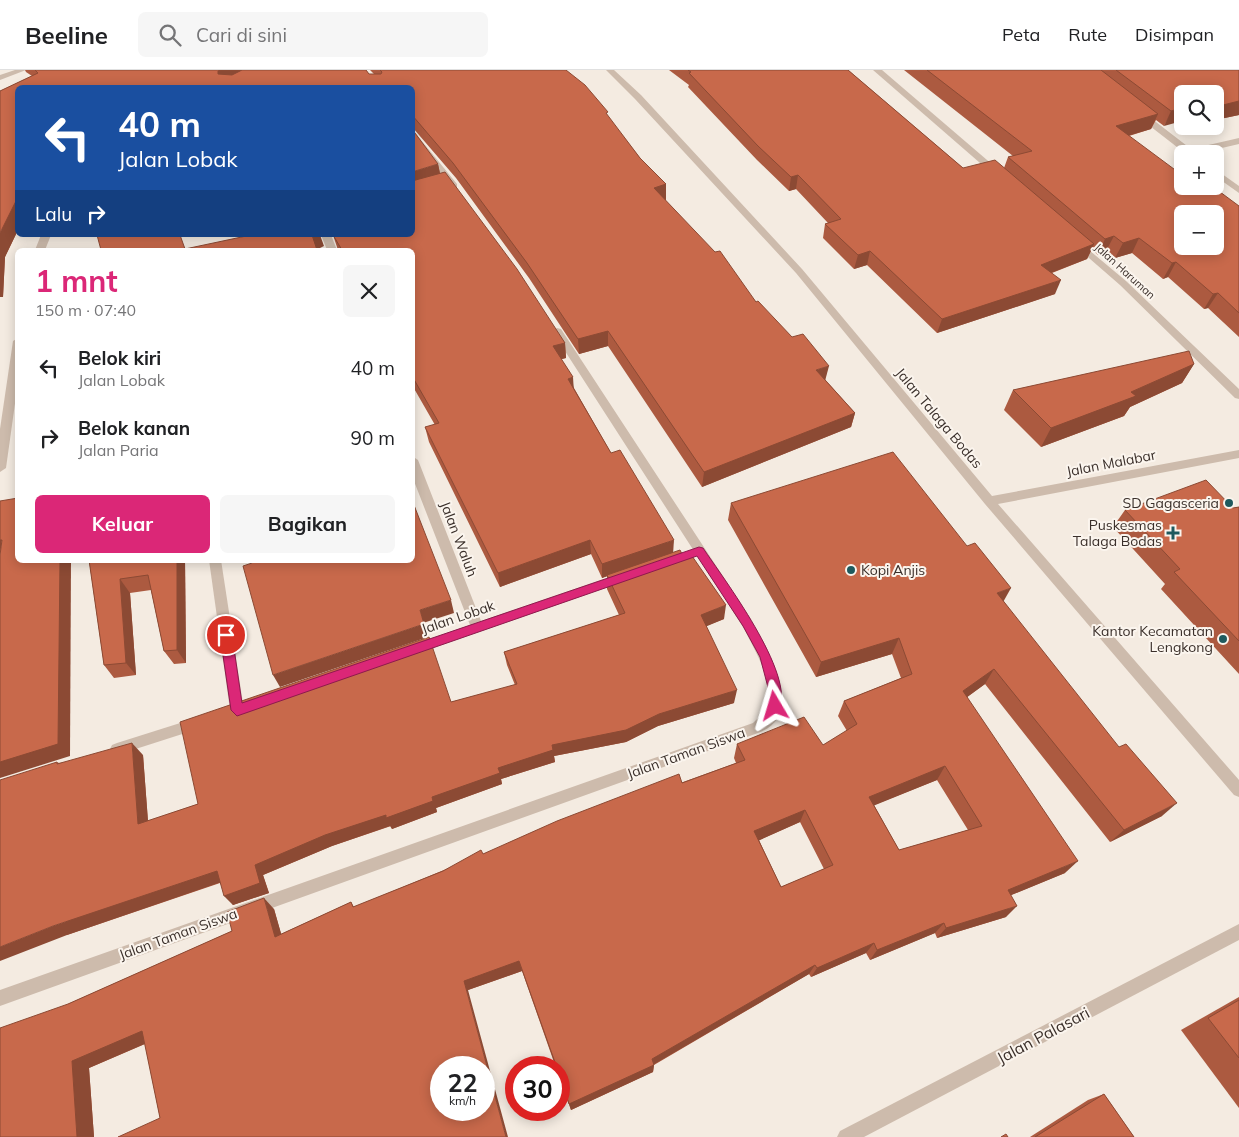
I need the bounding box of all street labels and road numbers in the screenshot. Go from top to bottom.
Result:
street label: Jalan Haruman [1092,240,1158,302]
street label: Jalan Talaga Bodas [892,364,986,472]
street label: Jalan Malabar [1065,445,1158,480]
street label: Jalan Waluh [436,499,482,579]
street label: Jalan Lobak [419,596,498,638]
street label: Jalan Taman Siswa [625,723,747,783]
street label: Jalan Taman Siswa [117,904,239,964]
street label: Jalan Palasari [993,1002,1093,1068]

